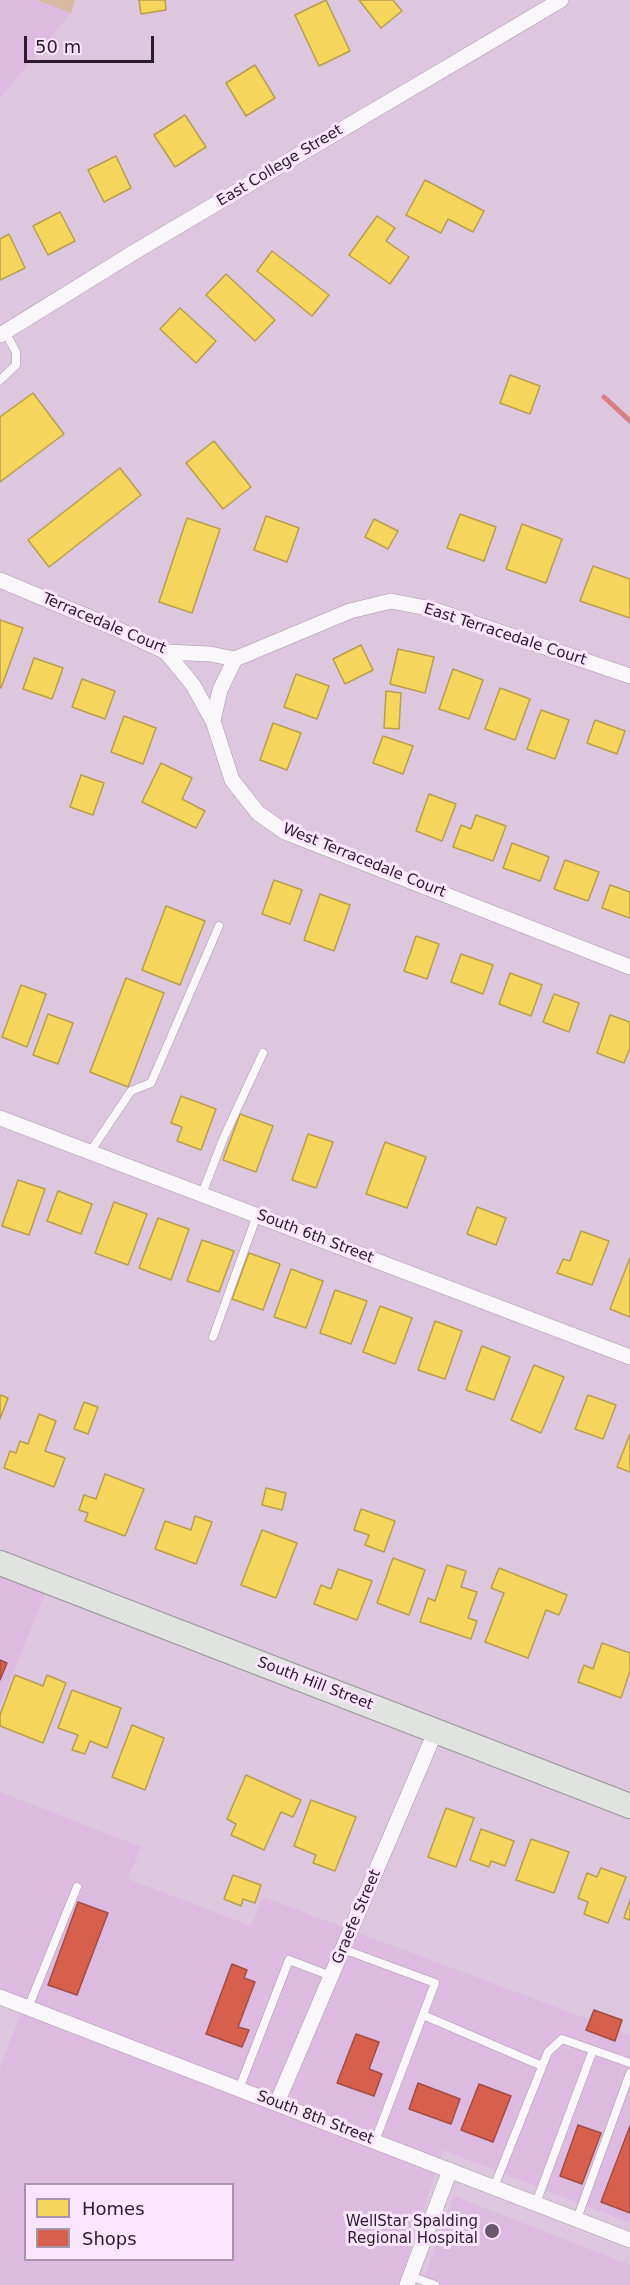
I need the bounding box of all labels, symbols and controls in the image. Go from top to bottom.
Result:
scale bar [27,24,158,62]
text: 50 m [35,36,81,57]
street label: East College Street [214,121,346,211]
street label: Terracedale Court [39,590,169,658]
street label: East Terracedale Court [421,600,589,670]
street label: West Terracedale Court [280,820,448,902]
street label: South 6th Street [254,1206,376,1268]
street label: South Hill Street [255,1654,375,1714]
street label: Graefe Street [329,1867,385,1967]
street label: South 8th Street [254,2087,376,2149]
legend [24,2183,234,2261]
text: Homes [82,2198,145,2219]
place label: WellStar Spalding Regional Hospital [346,2213,478,2248]
marker: WellStar Spalding Regional Hospital [483,2222,501,2240]
text: Shops [82,2228,137,2249]

